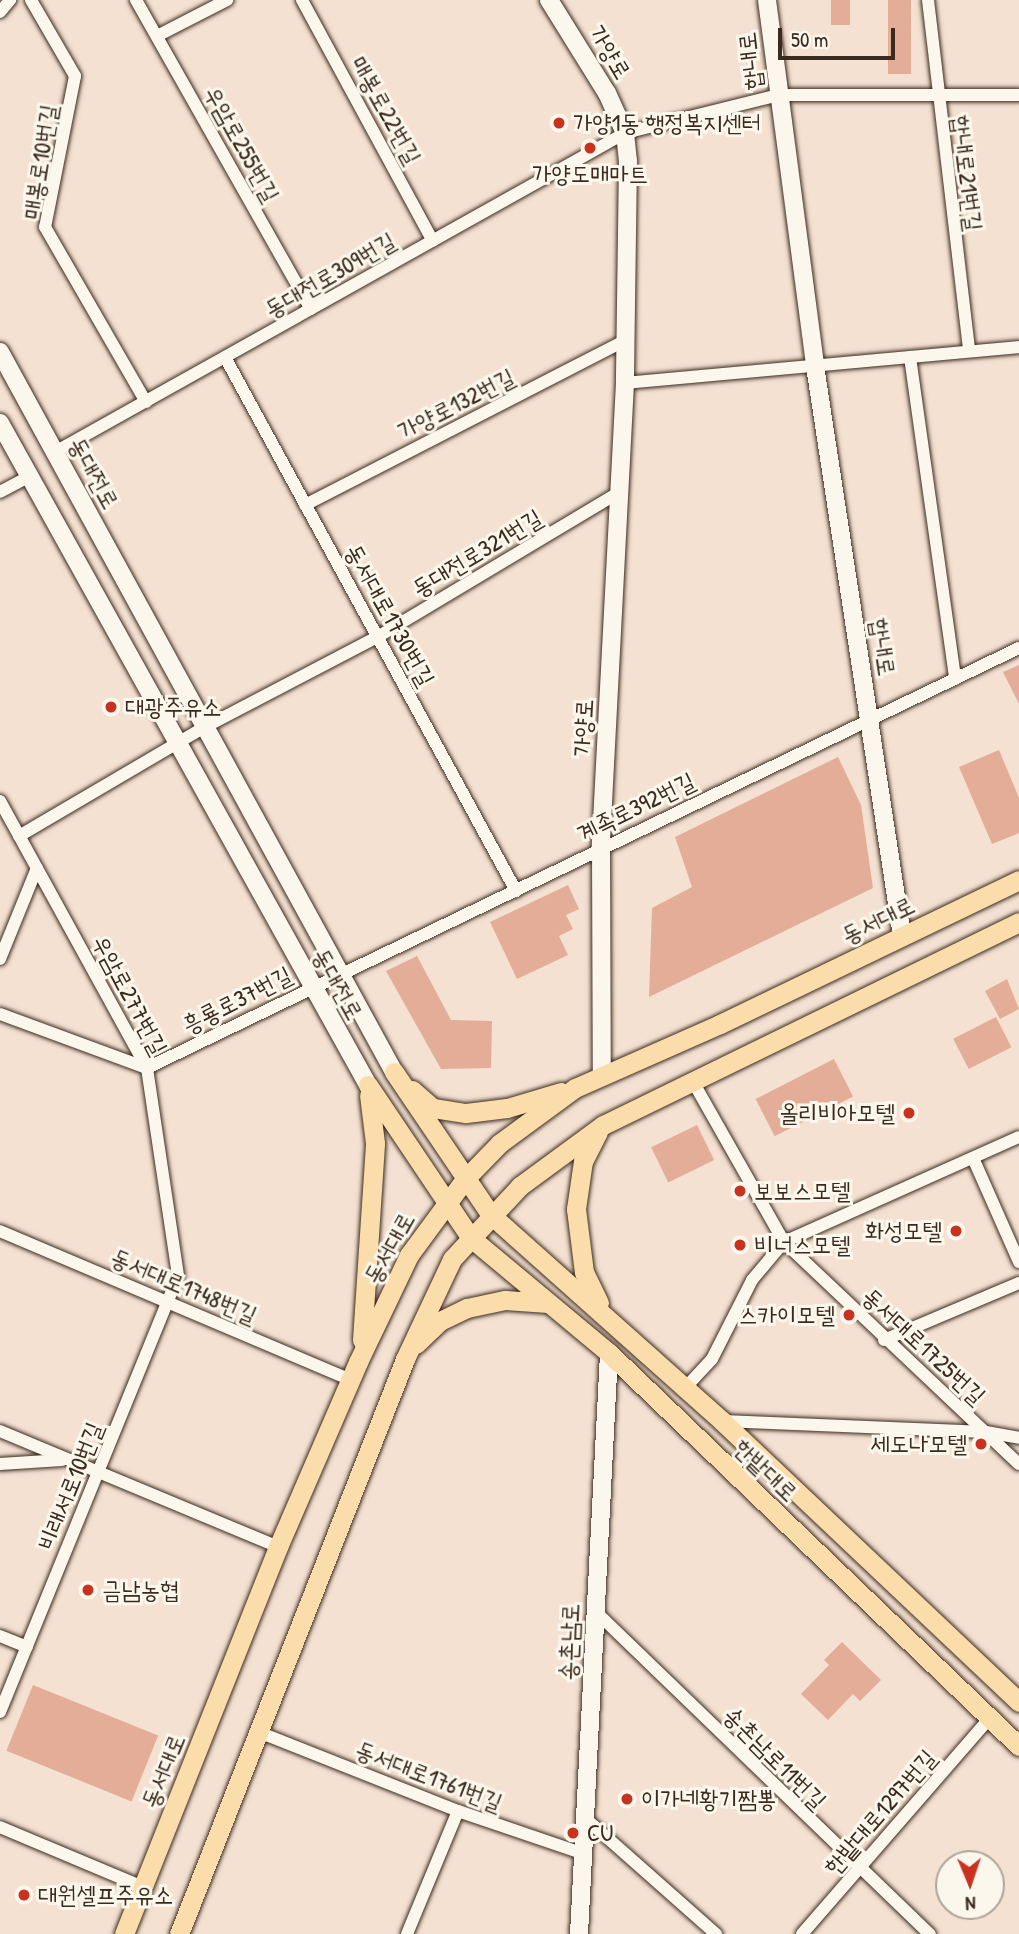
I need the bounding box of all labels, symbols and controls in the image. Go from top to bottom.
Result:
scale bar [781,14,898,58]
street label: 가양로 [583,20,637,84]
text: 50 m [791,25,828,54]
street label: 합내로 [732,30,768,92]
street label: 매봉로22번길 [345,51,427,169]
street label: 우암로255번길 [198,81,286,207]
street label: 매봉로10번길 [17,102,63,222]
place label: 가양1동 행정복지센터 [573,109,761,137]
street label: 합내로21번길 [946,113,988,233]
marker: 가양1동 행정복지센터 [551,115,567,131]
marker: 가양도매마트 [582,140,598,156]
place label: 가양도매마트 [532,160,648,188]
street label: 동대전로309번길 [259,226,401,324]
street label: 가양로132번길 [393,362,519,446]
street label: 동대전로 [63,432,125,514]
street label: 동대전로321번길 [407,503,547,603]
street label: 동서대로1730번길 [339,539,441,691]
street label: 합내로 [864,616,902,678]
place label: 대광주유소 [125,693,222,721]
street label: 가양로 [567,698,599,758]
marker: 대광주유소 [103,699,119,715]
street label: 계족로392번길 [572,766,700,848]
street label: 동서대로 [837,890,919,950]
street label: 우암로277번길 [86,930,174,1060]
street label: 동대전로 [307,943,369,1025]
street label: 흥룡로37번길 [177,960,297,1040]
place label: 올리비아모텔 [779,1099,895,1127]
marker: 올리비아모텔 [901,1105,917,1121]
place label: 보보스모텔 [754,1177,851,1205]
marker: 보보스모텔 [732,1183,748,1199]
street label: 동서대로 [358,1207,420,1289]
place label: 화성모텔 [865,1217,942,1245]
marker: 화성모텔 [948,1223,964,1239]
place label: 비너스모텔 [754,1231,851,1259]
marker: 비너스모텔 [732,1237,748,1253]
street label: 동서대로1748번길 [107,1242,261,1330]
street label: 동서대로1725번길 [856,1282,992,1410]
place label: 스카이모텔 [738,1301,835,1329]
marker: 스카이모텔 [841,1307,857,1323]
street label: 비래서로10번길 [31,1418,109,1554]
place label: 세도나모텔 [870,1430,967,1458]
street label: 한밭대로 [728,1433,804,1507]
marker: 세도나모텔 [973,1436,989,1452]
place label: 금남농협 [102,1576,179,1604]
marker: 금남농협 [80,1582,96,1598]
street label: 송촌남로 [553,1603,585,1681]
street label: 송촌남로11번길 [718,1701,832,1815]
street label: 동서대로 [135,1730,191,1812]
street label: 동서대로1761번길 [352,1735,506,1817]
street label: 한밭대로1297번길 [818,1743,942,1881]
place label: 이가네황기짬뽕 [641,1785,776,1813]
marker: 이가네황기짬뽕 [619,1791,635,1807]
place label: CU [587,1819,613,1847]
marker: CU [565,1825,581,1841]
north arrow [935,1850,1005,1920]
place label: 대원셀프주유소 [38,1881,173,1909]
marker: 대원셀프주유소 [16,1887,32,1903]
text: N [965,1891,976,1917]

